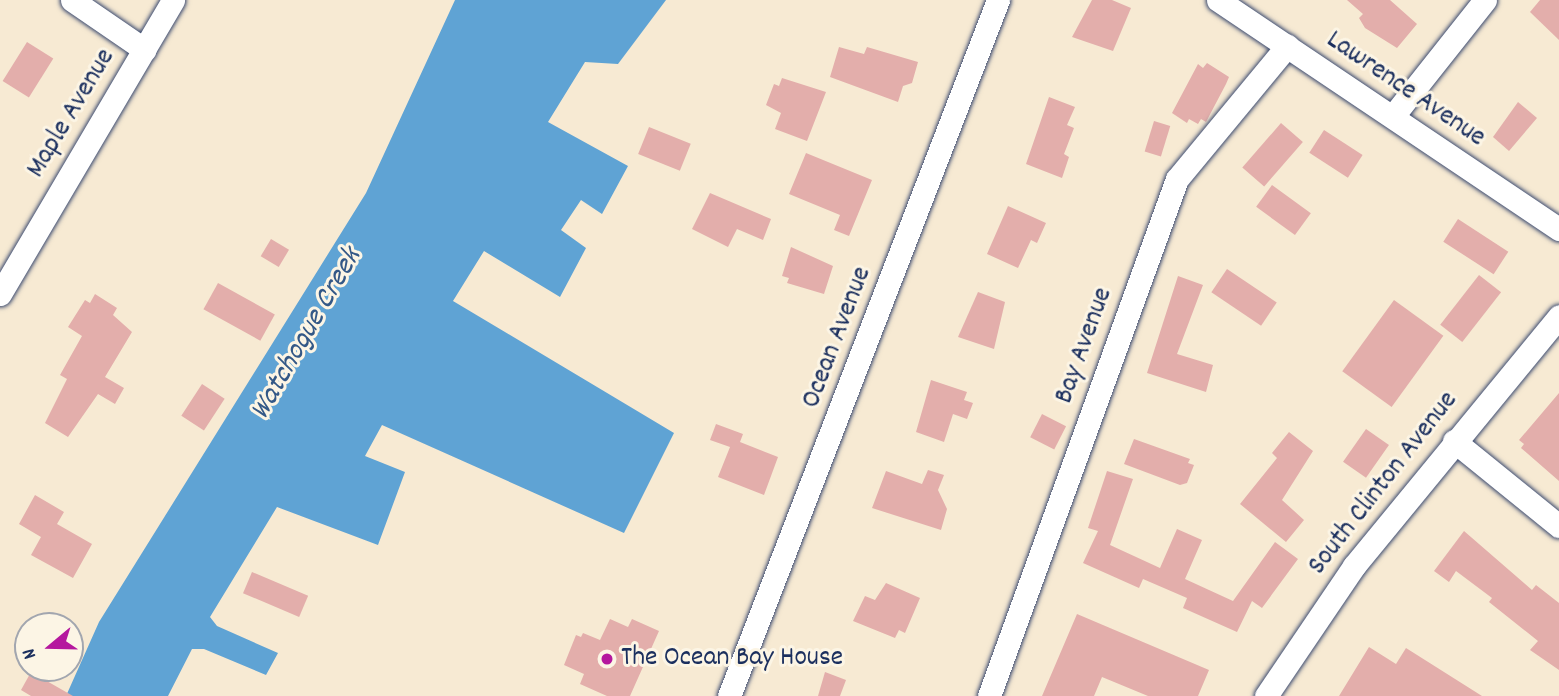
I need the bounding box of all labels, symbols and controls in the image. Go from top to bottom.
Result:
street label: Lawrence Avenue [1319,24,1491,156]
street label: Maple Avenue [20,43,124,185]
water label: Watchogue Creek [244,243,372,427]
street label: Ocean Avenue [796,263,880,413]
street label: Bay Avenue [1049,284,1121,408]
street label: South Clinton Avenue [1302,385,1466,583]
north arrow [14,612,84,682]
place label: The Ocean Bay House [621,642,843,676]
text: N [16,645,45,662]
marker: The Ocean Bay House [599,651,615,667]

